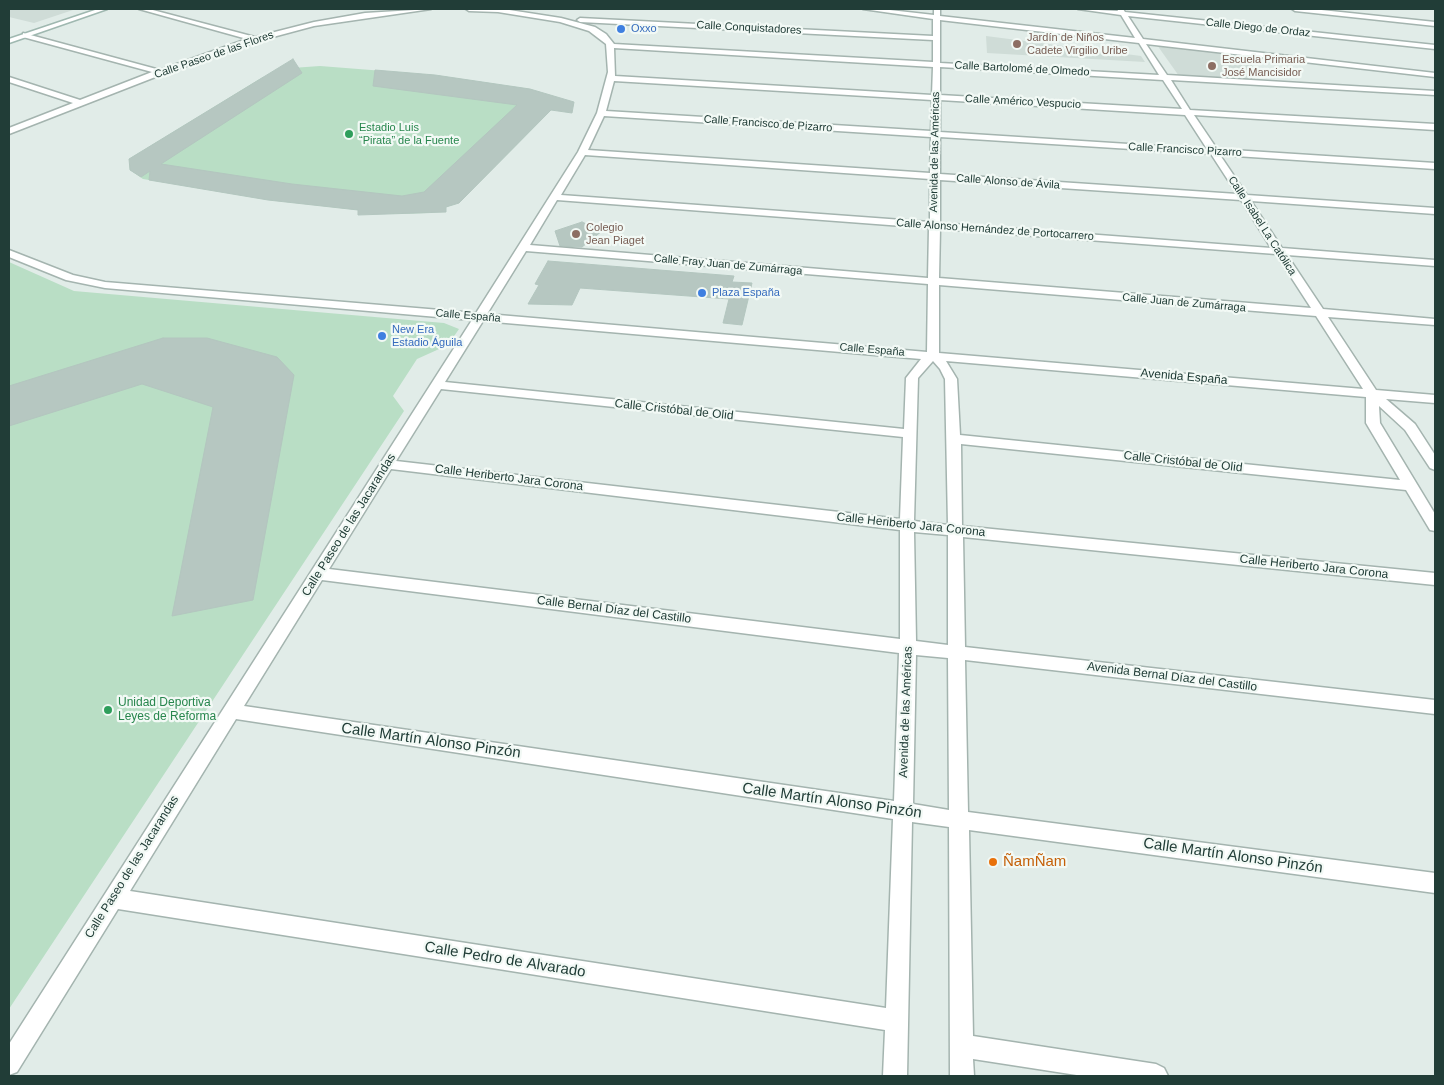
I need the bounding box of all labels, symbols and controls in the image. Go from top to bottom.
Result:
street label: Calle Diego de Ordaz [1205,16,1311,40]
street label: Calle Conquistadores [696,19,802,37]
place label: Oxxo [631,22,657,36]
marker: Oxxo [615,23,627,35]
street label: Calle Paseo de las Flores [153,28,275,82]
place label: Jardín de Niños Cadete Virgilio Uribe [1027,31,1128,57]
marker: Jardín de Niños Cadete Virgilio Uribe [1011,38,1023,50]
place label: Escuela Primaria José Mancisidor [1222,53,1305,79]
street label: Calle Bartolomé de Olmedo [954,59,1090,79]
marker: Escuela Primaria José Mancisidor [1206,60,1218,72]
street label: Avenida de las Américas [927,91,943,213]
street label: Calle Américo Vespucio [965,92,1081,112]
street label: Calle Francisco de Pizarro [703,113,833,135]
place label: Estadio Luis “Pirata” de la Fuente [359,121,459,147]
marker: Estadio Luis “Pirata” de la Fuente [343,128,355,140]
street label: Calle Francisco Pizarro [1128,140,1242,160]
street label: Calle Alonso de Ávila [956,172,1060,192]
street label: Calle Isabel La Católica [1225,174,1299,278]
street label: Calle Alonso Hernández de Portocarrero [896,217,1094,243]
place label: Colegio Jean Piaget [586,221,644,247]
marker: Colegio Jean Piaget [570,228,582,240]
street label: Calle Fray Juan de Zumárraga [653,252,803,278]
place label: Plaza España [712,286,780,300]
marker: Plaza España [696,287,708,299]
street label: Calle Juan de Zumárraga [1122,291,1246,315]
street label: Calle España [435,307,501,325]
place label: New Era Estadio Águila [392,323,462,349]
marker: New Era Estadio Águila [376,330,388,342]
street label: Calle España [839,341,905,359]
street label: Avenida España [1140,366,1228,388]
street label: Calle Cristóbal de Olid [614,397,734,423]
street label: Calle Cristóbal de Olid [1123,449,1243,475]
street label: Calle Paseo de las Jacarandas [299,451,399,599]
street label: Calle Heriberto Jara Corona [434,462,584,494]
street label: Calle Heriberto Jara Corona [836,510,986,540]
street label: Calle Heriberto Jara Corona [1239,552,1389,582]
street label: Calle Bernal Díaz del Castillo [536,593,692,627]
street label: Avenida de las Américas [897,646,915,778]
street label: Avenida Bernal Díaz del Castillo [1086,659,1258,695]
place label: Unidad Deportiva Leyes de Reforma [118,696,216,724]
marker: Unidad Deportiva Leyes de Reforma [102,704,114,716]
street label: Calle Martín Alonso Pinzón [340,719,522,763]
street label: Calle Martín Alonso Pinzón [741,779,923,823]
street label: Calle Paseo de las Jacarandas [82,793,182,941]
street label: Calle Martín Alonso Pinzón [1142,834,1324,878]
place label: ÑamÑam [1003,853,1066,871]
marker: ÑamÑam [987,856,999,868]
street label: Calle Pedro de Alvarado [423,938,587,982]

